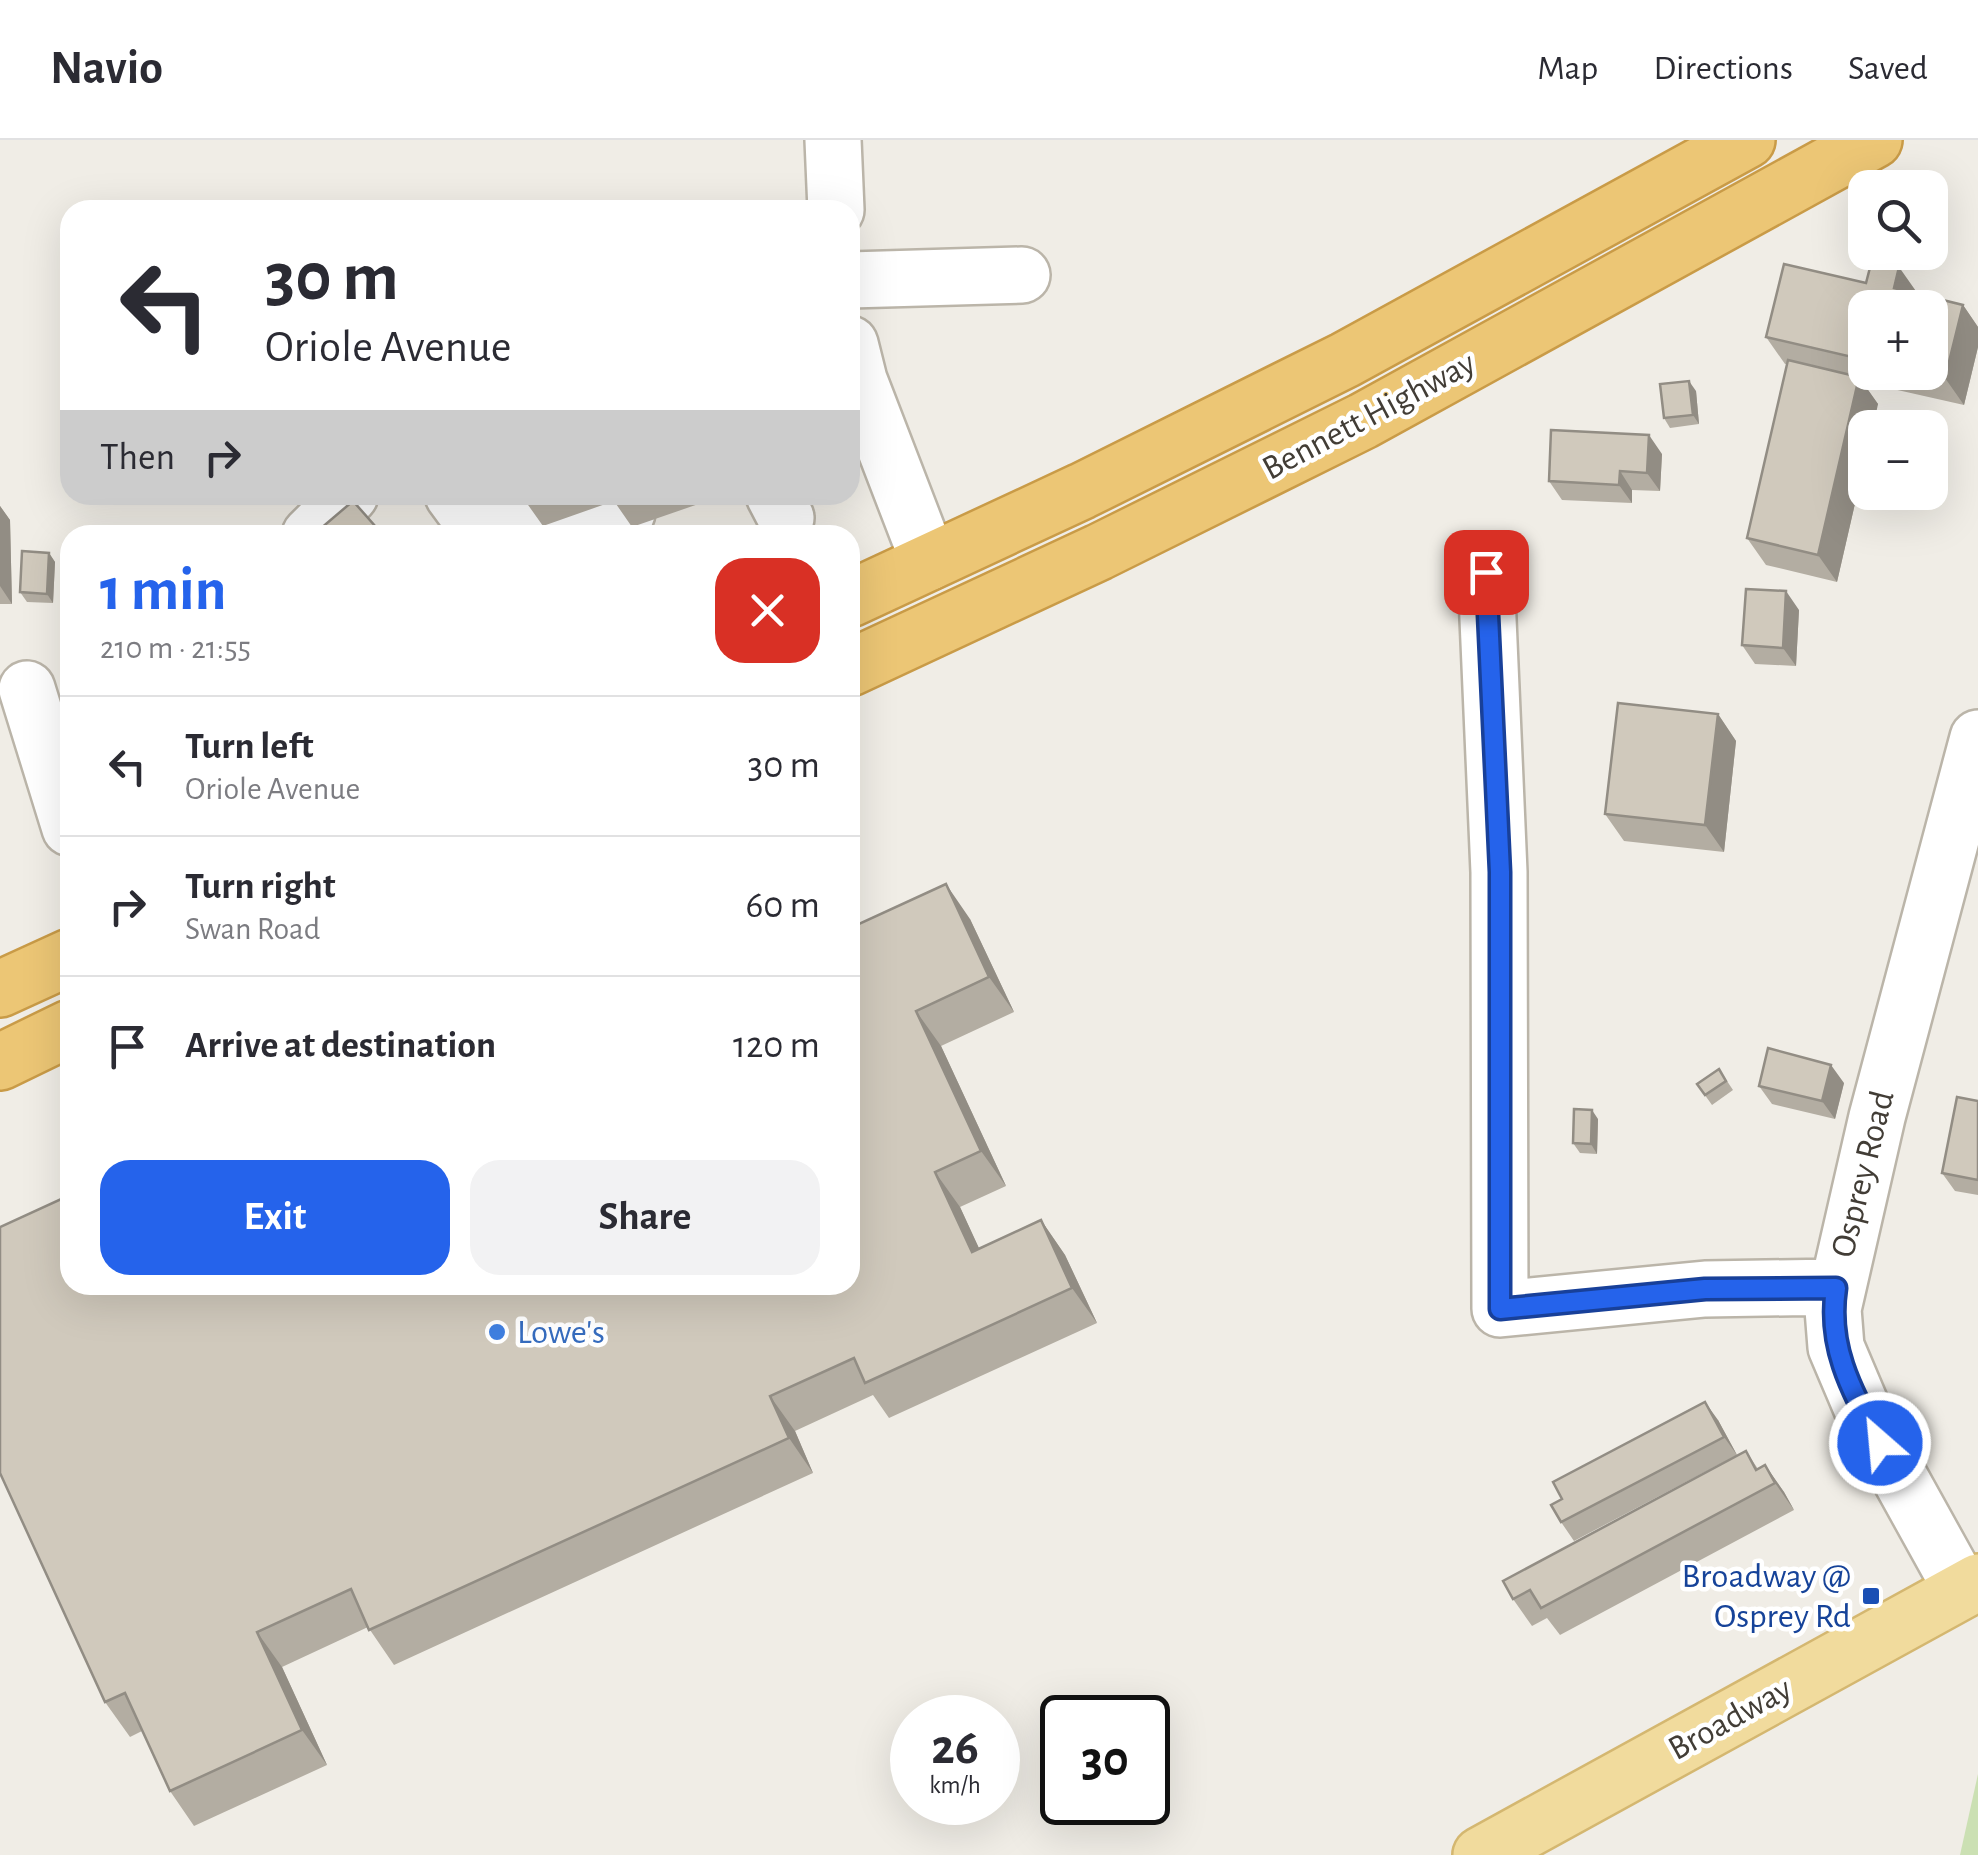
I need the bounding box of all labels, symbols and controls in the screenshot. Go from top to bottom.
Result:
text: Navio [50,45,163,93]
text: Map [1537,51,1598,86]
text: Directions [1653,51,1793,86]
text: Saved [1848,51,1928,86]
map controls [1848,170,1948,510]
button: search [1848,170,1948,270]
icon: left [100,240,230,370]
text: 30 m [265,243,399,313]
button: + [1848,290,1948,390]
text: Oriole Avenue [265,325,512,370]
street label: Bennett Highway [1257,345,1481,487]
button: − [1848,410,1948,510]
icon: right [195,430,250,485]
text: Then [100,439,175,477]
pin [1444,530,1529,615]
icon: arrive [1459,545,1514,600]
button: close [715,558,820,663]
text: 1 min [100,561,226,621]
text: 210 m · 21:55 [100,632,251,664]
text: Turn left [185,728,313,766]
icon: left [100,739,155,794]
text: 30 m [748,747,820,785]
text: Oriole Avenue [185,773,360,805]
text: Turn right [185,868,335,906]
icon: right [100,879,155,934]
text: 60 m [745,887,820,925]
text: Swan Road [185,913,320,945]
icon: arrive [100,1019,155,1074]
text: Arrive at destination [185,1027,496,1065]
text: 120 m [733,1027,820,1065]
street label: Osprey Road [1825,1087,1901,1261]
button: Exit [100,1160,450,1275]
button: Share [470,1160,820,1275]
place label: Lowe's [517,1315,605,1350]
marker: Lowe's [486,1321,508,1343]
position arrow [1828,1391,1932,1495]
place label: Broadway @ Osprey Rd [1682,1559,1851,1634]
marker: Broadway @ Osprey Rd [1860,1585,1882,1607]
street label: Broadway [1663,1671,1797,1767]
speed limit sign: 30 [1040,1695,1170,1825]
text: 26 [931,1723,979,1773]
text: km/h [929,1773,981,1798]

